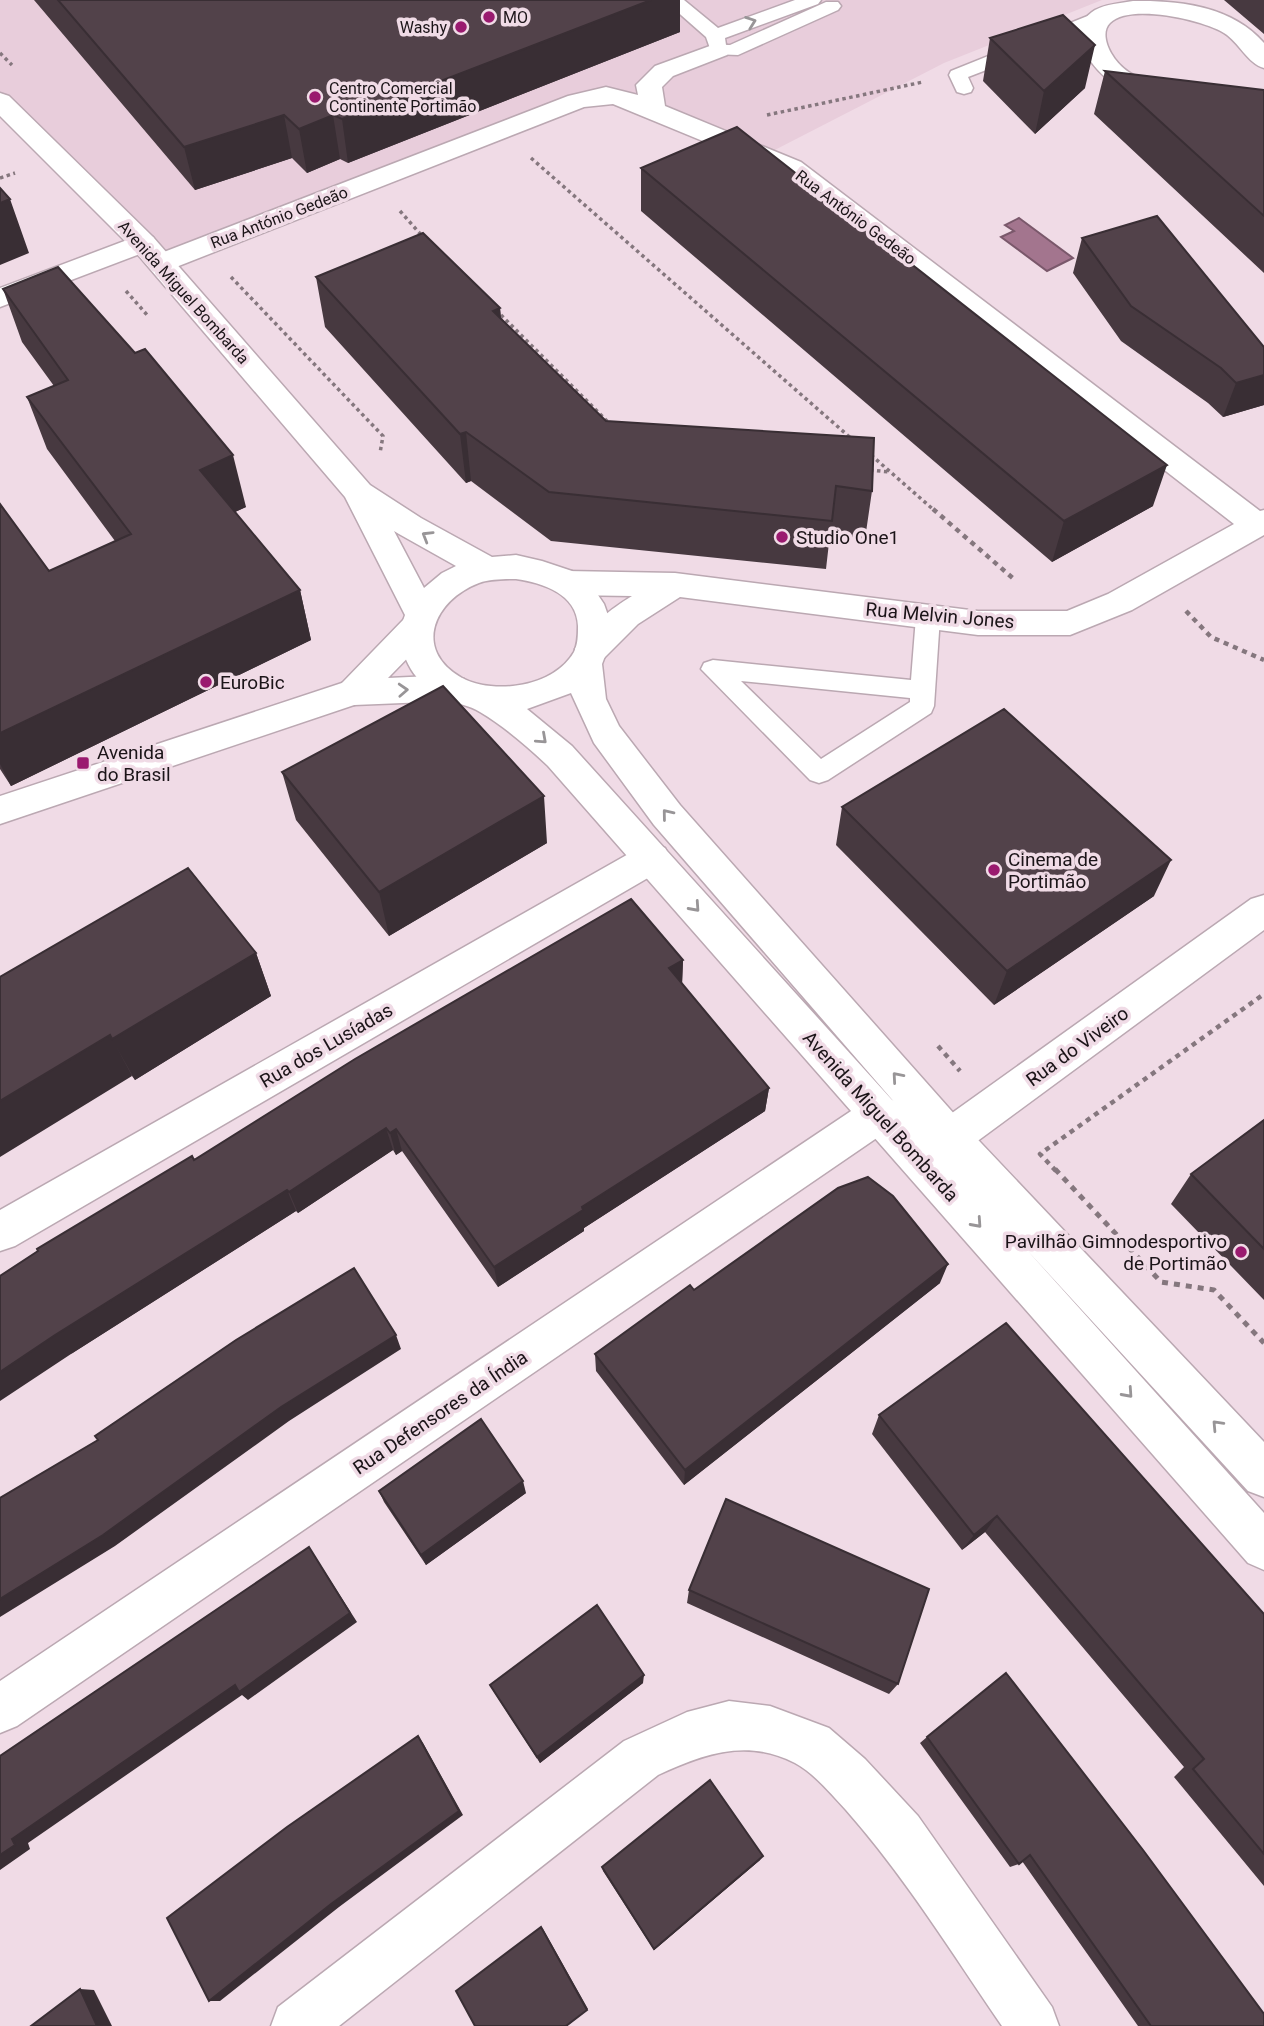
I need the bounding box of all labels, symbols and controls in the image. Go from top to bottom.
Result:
place label: MO [503,8,528,27]
marker: MO [481,9,497,25]
one-way arrow [745,16,757,30]
place label: Washy [400,18,447,37]
marker: Washy [453,19,469,35]
place label: Centro Comercial Continente Portimão [329,79,476,116]
marker: Centro Comercial Continente Portimão [307,89,323,105]
street label: Rua António Gedeão [792,166,919,269]
street label: Rua António Gedeão [208,183,350,252]
street label: Avenida Miguel Bombarda [114,217,253,368]
place label: Studio One1 [796,526,899,549]
marker: Studio One1 [774,529,790,545]
one-way arrow [422,532,435,545]
street label: Rua Melvin Jones [865,598,1015,633]
place label: EuroBic [220,671,285,694]
marker: EuroBic [198,674,214,690]
one-way arrow [398,683,409,698]
one-way arrow [534,731,547,743]
place label: Avenida do Brasil [97,741,171,786]
marker: Avenida do Brasil [75,755,91,771]
one-way arrow [662,809,675,821]
place label: Cinema de Portimão [1008,848,1098,893]
marker: Cinema de Portimão [986,862,1002,878]
one-way arrow [687,899,699,912]
street label: Rua dos Lusíadas [256,998,397,1093]
street label: Rua do Viveiro [1022,1002,1133,1091]
street label: Avenida Miguel Bombarda [798,1026,963,1206]
one-way arrow [893,1072,905,1085]
one-way arrow [968,1215,981,1228]
place label: Pavilhão Gimnodesportivo de Portimão [1005,1230,1227,1275]
marker: Pavilhão Gimnodesportivo de Portimão [1233,1244,1249,1260]
street label: Rua Defensores da Índia [349,1345,532,1479]
one-way arrow [1120,1385,1132,1398]
one-way arrow [1213,1420,1226,1433]

